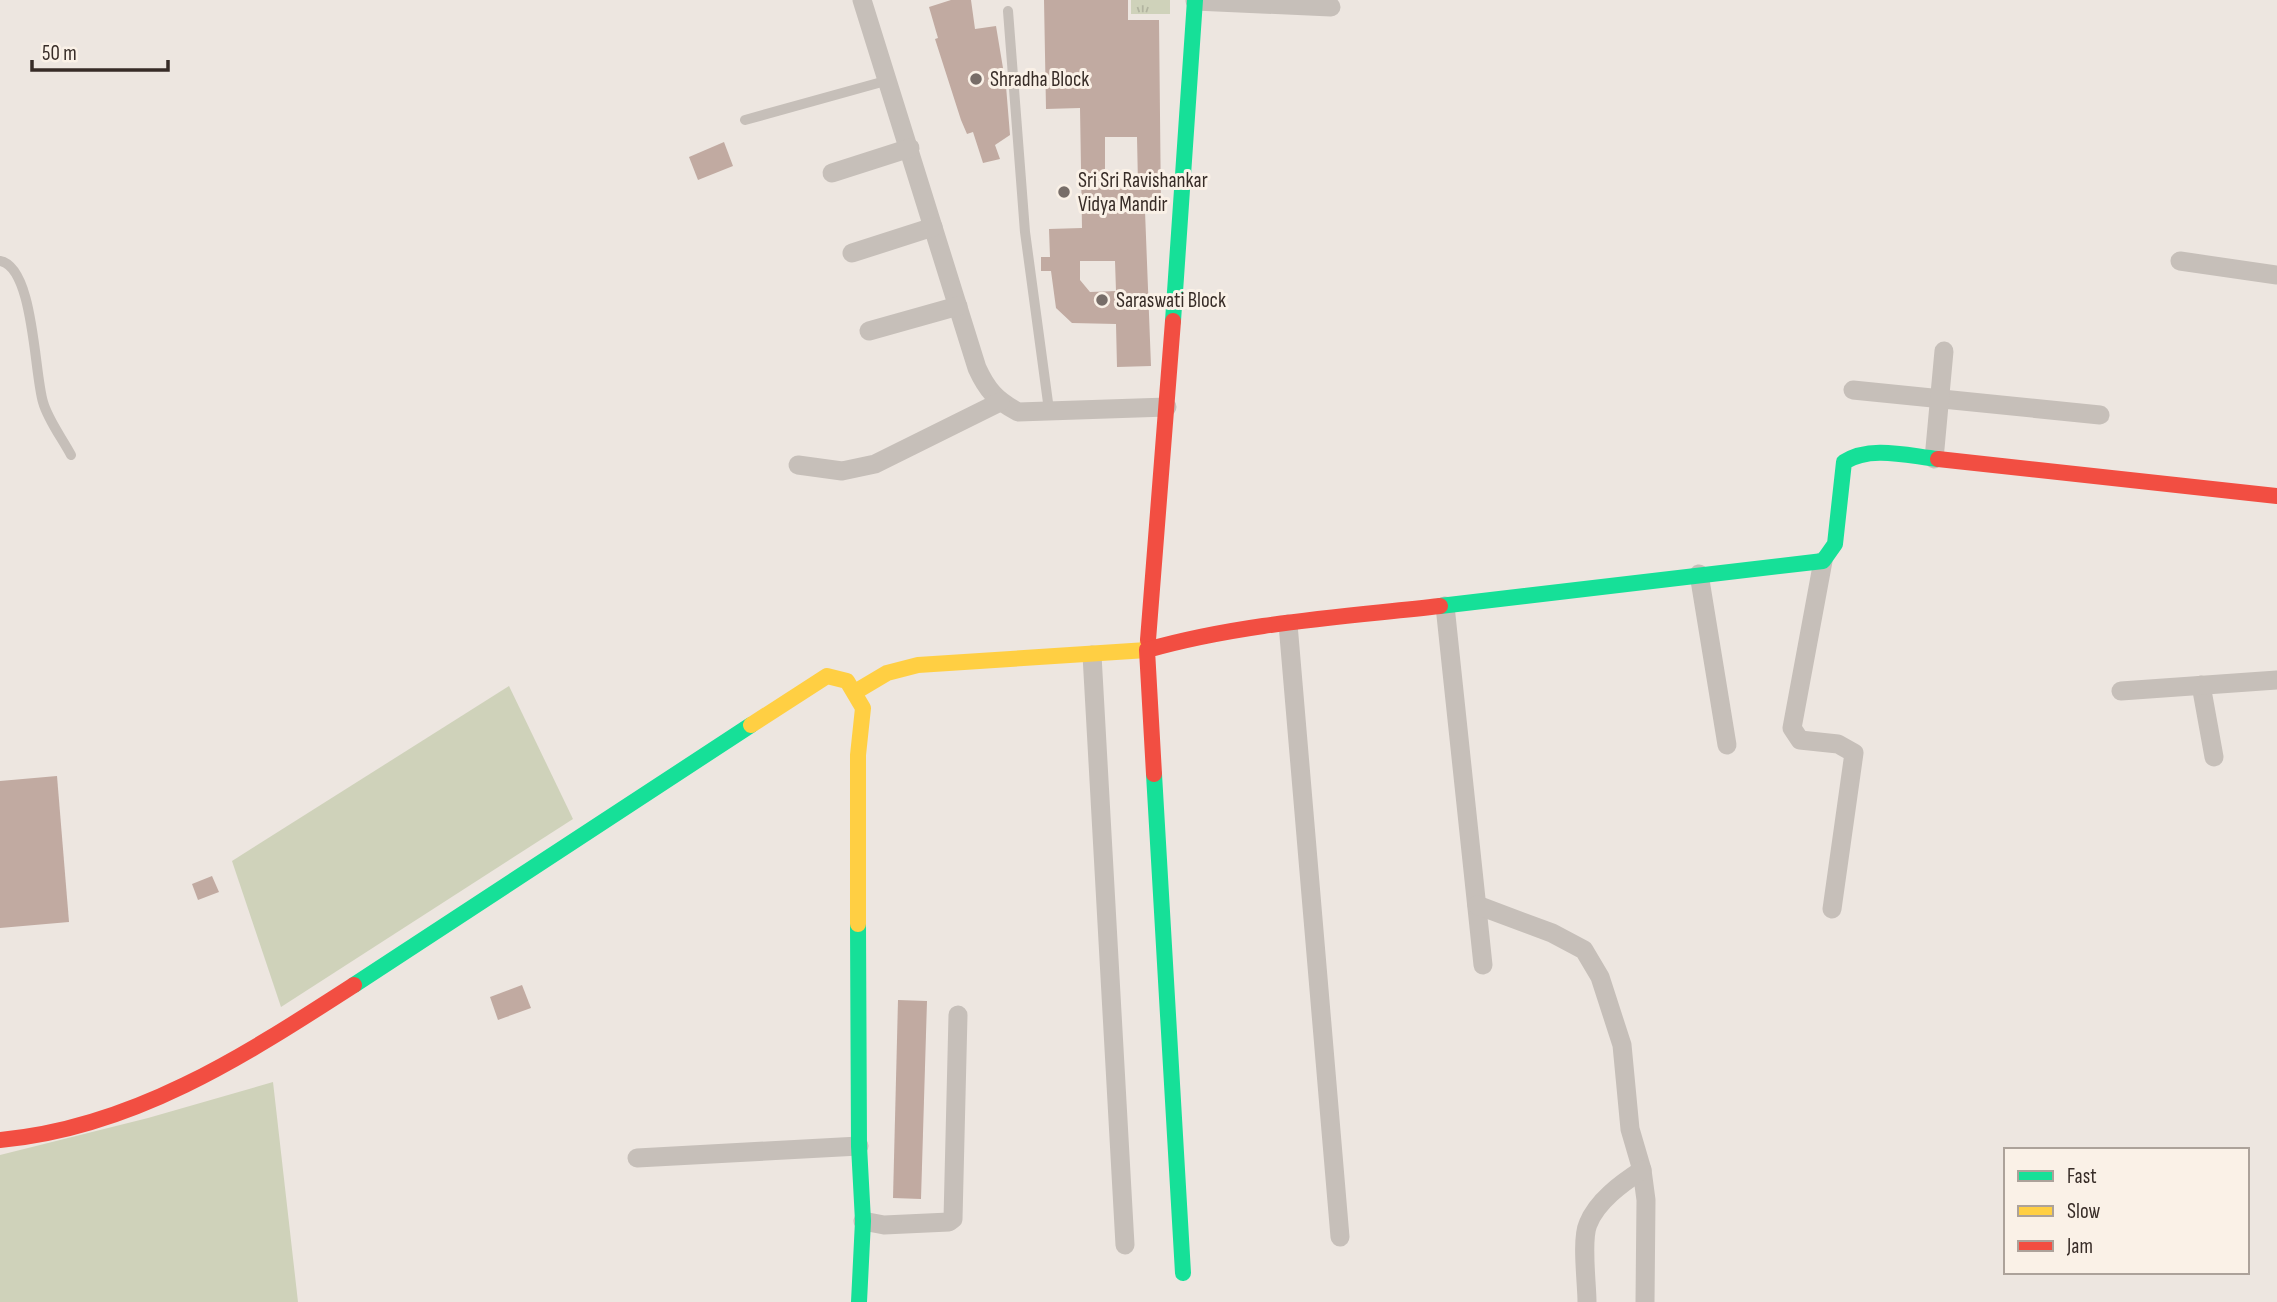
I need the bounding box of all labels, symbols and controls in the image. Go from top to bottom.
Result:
scale bar [32,28,168,72]
text: 50 m [42,41,77,66]
place label: Shradha Block [990,67,1089,92]
marker: Shradha Block [968,71,984,87]
place label: Sri Sri Ravishankar Vidya Mandir [1078,168,1208,217]
marker: Sri Sri Ravishankar Vidya Mandir [1056,184,1072,200]
place label: Saraswati Block [1116,288,1226,313]
marker: Saraswati Block [1094,292,1110,308]
legend [2004,1148,2249,1274]
text: Fast [2067,1164,2097,1189]
text: Slow [2067,1199,2101,1224]
text: Jam [2066,1234,2093,1259]

